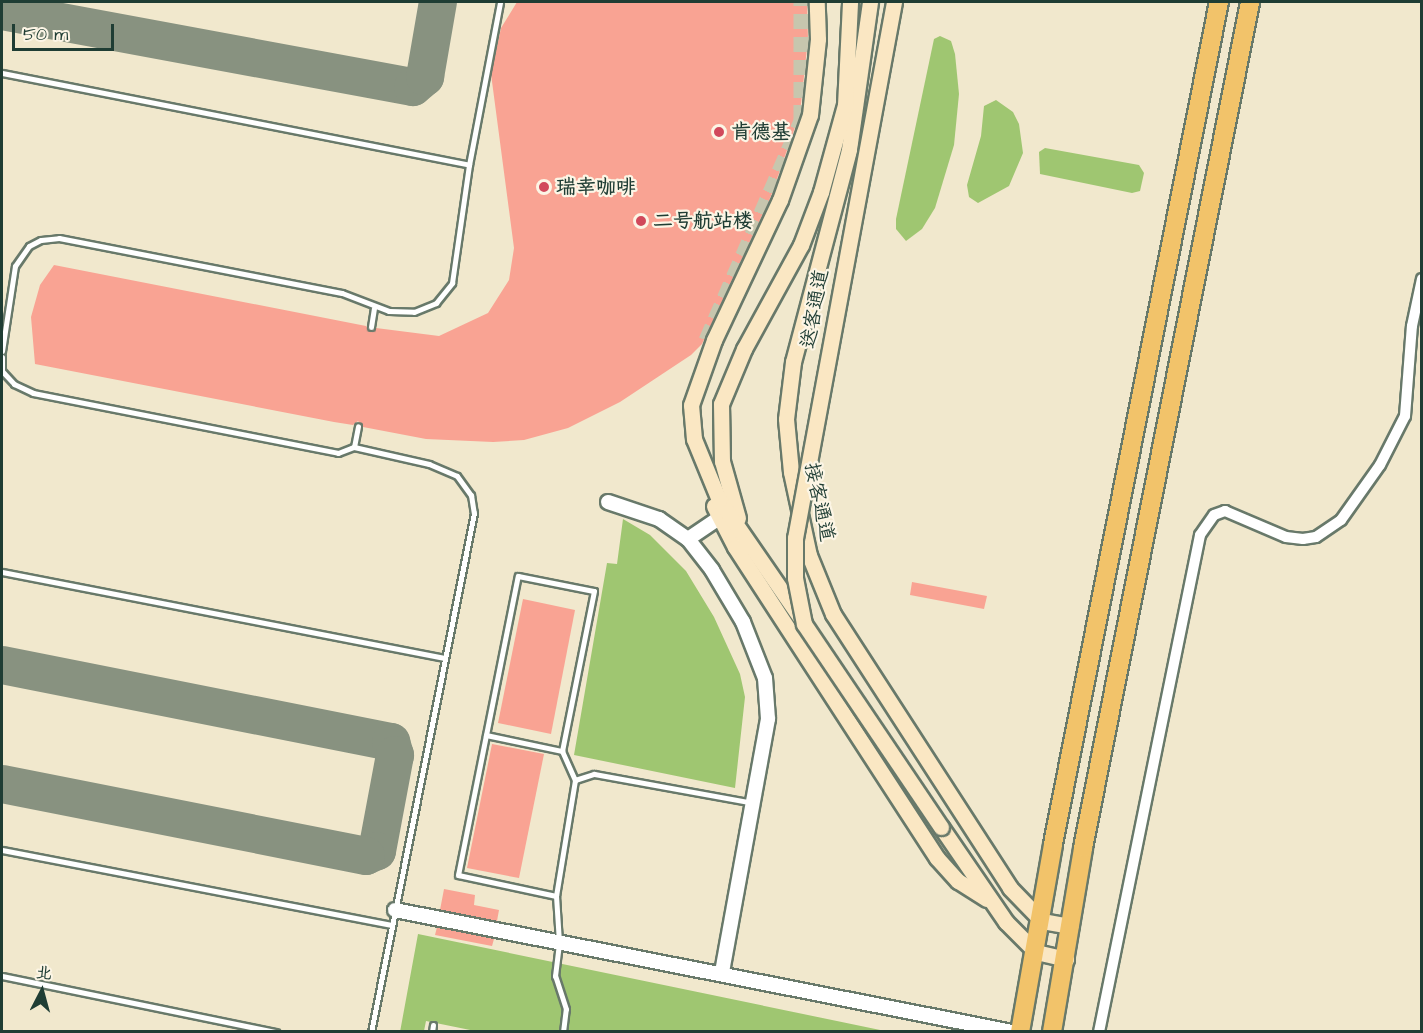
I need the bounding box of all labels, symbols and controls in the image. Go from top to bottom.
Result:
scale bar [15,12,117,50]
text: 50 m [23,22,68,47]
place label: 肯德基 [731,120,791,144]
marker: 肯德基 [712,125,726,139]
place label: 瑞幸咖啡 [556,175,636,199]
marker: 瑞幸咖啡 [537,180,551,194]
place label: 二号航站楼 [653,209,753,233]
marker: 二号航站楼 [634,214,648,228]
street label: 送客通道 [796,268,834,350]
street label: 接客通道 [799,460,839,544]
north arrow [12,961,72,1021]
text: 北 [35,961,53,985]

